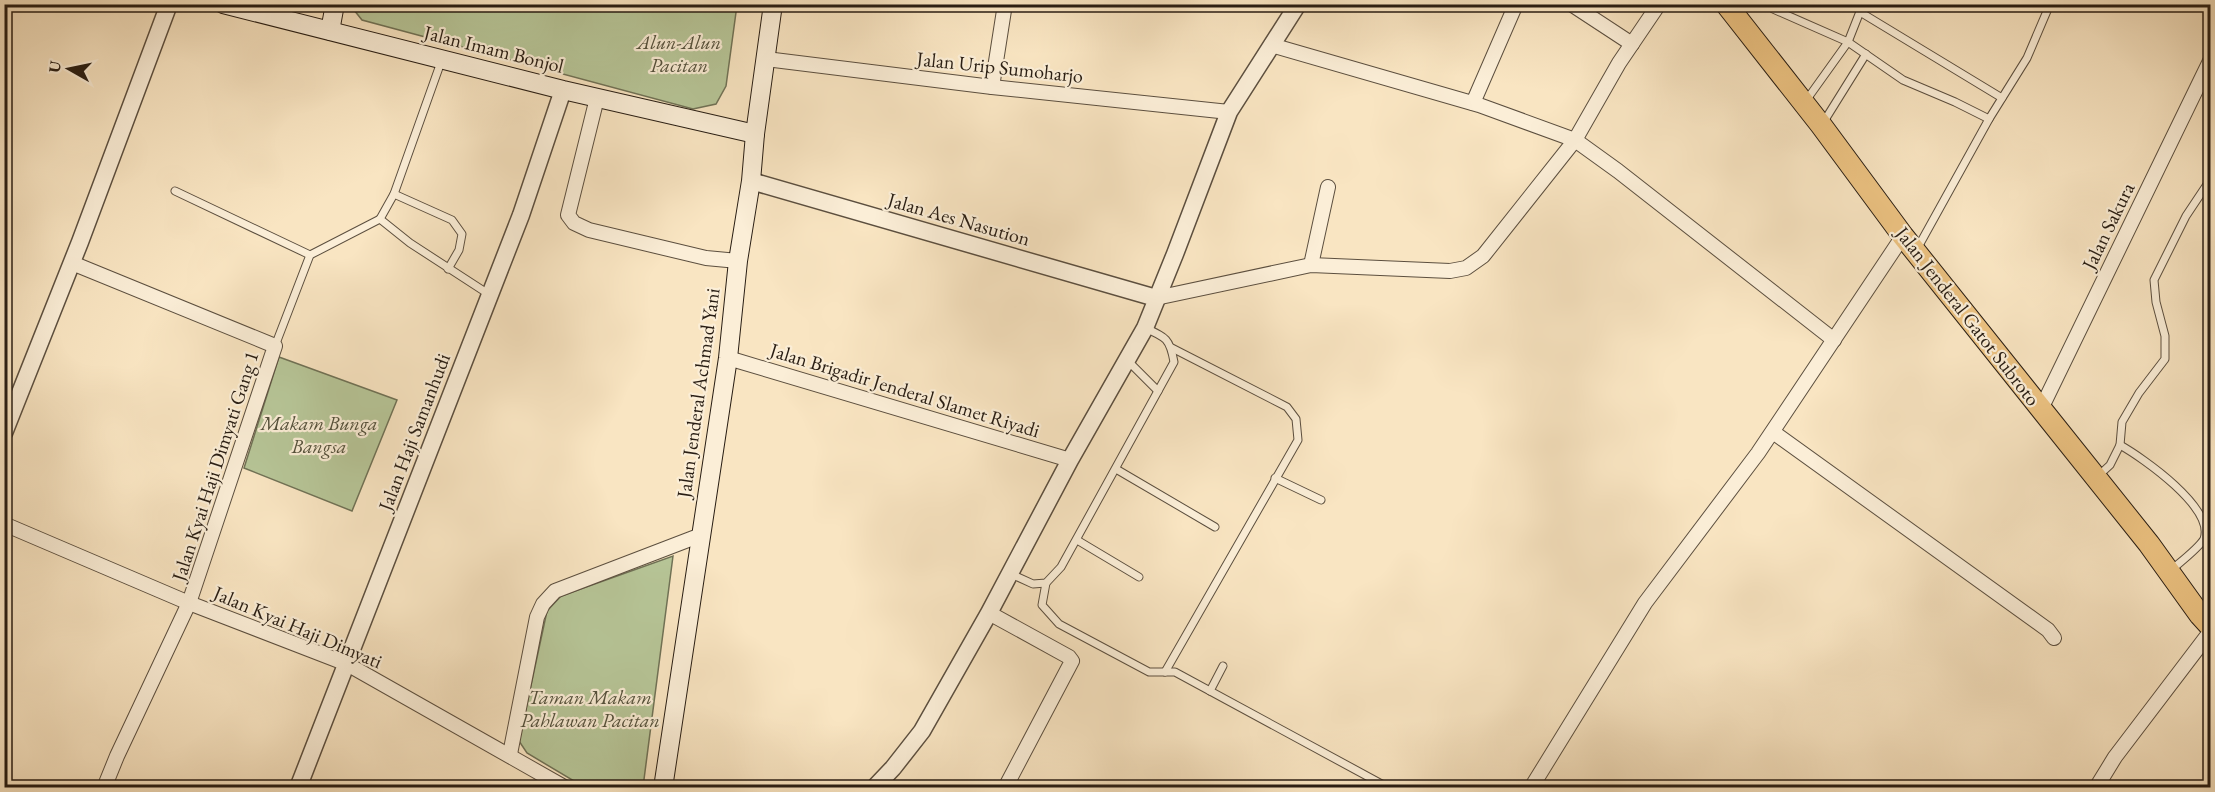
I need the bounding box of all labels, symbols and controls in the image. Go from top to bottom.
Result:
street label: Jalan Imam Bonjol [419,19,567,79]
park label: Alun-Alun Pacitan [635,29,721,78]
north arrow [39,39,99,99]
street label: Jalan Urip Sumoharjo [913,45,1085,89]
text: U [43,59,66,74]
street label: Jalan Sakura [2075,178,2140,276]
street label: Jalan Aes Nasution [883,186,1034,252]
street label: Jalan Jenderal Gatot Subroto [1889,220,2046,411]
street label: Jalan Jenderal Achmad Yani [670,286,726,502]
street label: Jalan Brigadir Jenderal Slamet Riyadi [765,336,1043,443]
street label: Jalan Kyai Haji Dimyati Gang 1 [165,348,264,586]
street label: Jalan Haji Samanhudi [371,349,456,516]
park label: Makam Bunga Bangsa [259,410,378,459]
street label: Jalan Kyai Haji Dimyati [208,579,386,674]
park label: Taman Makam Pahlawan Pacitan [520,684,660,733]

